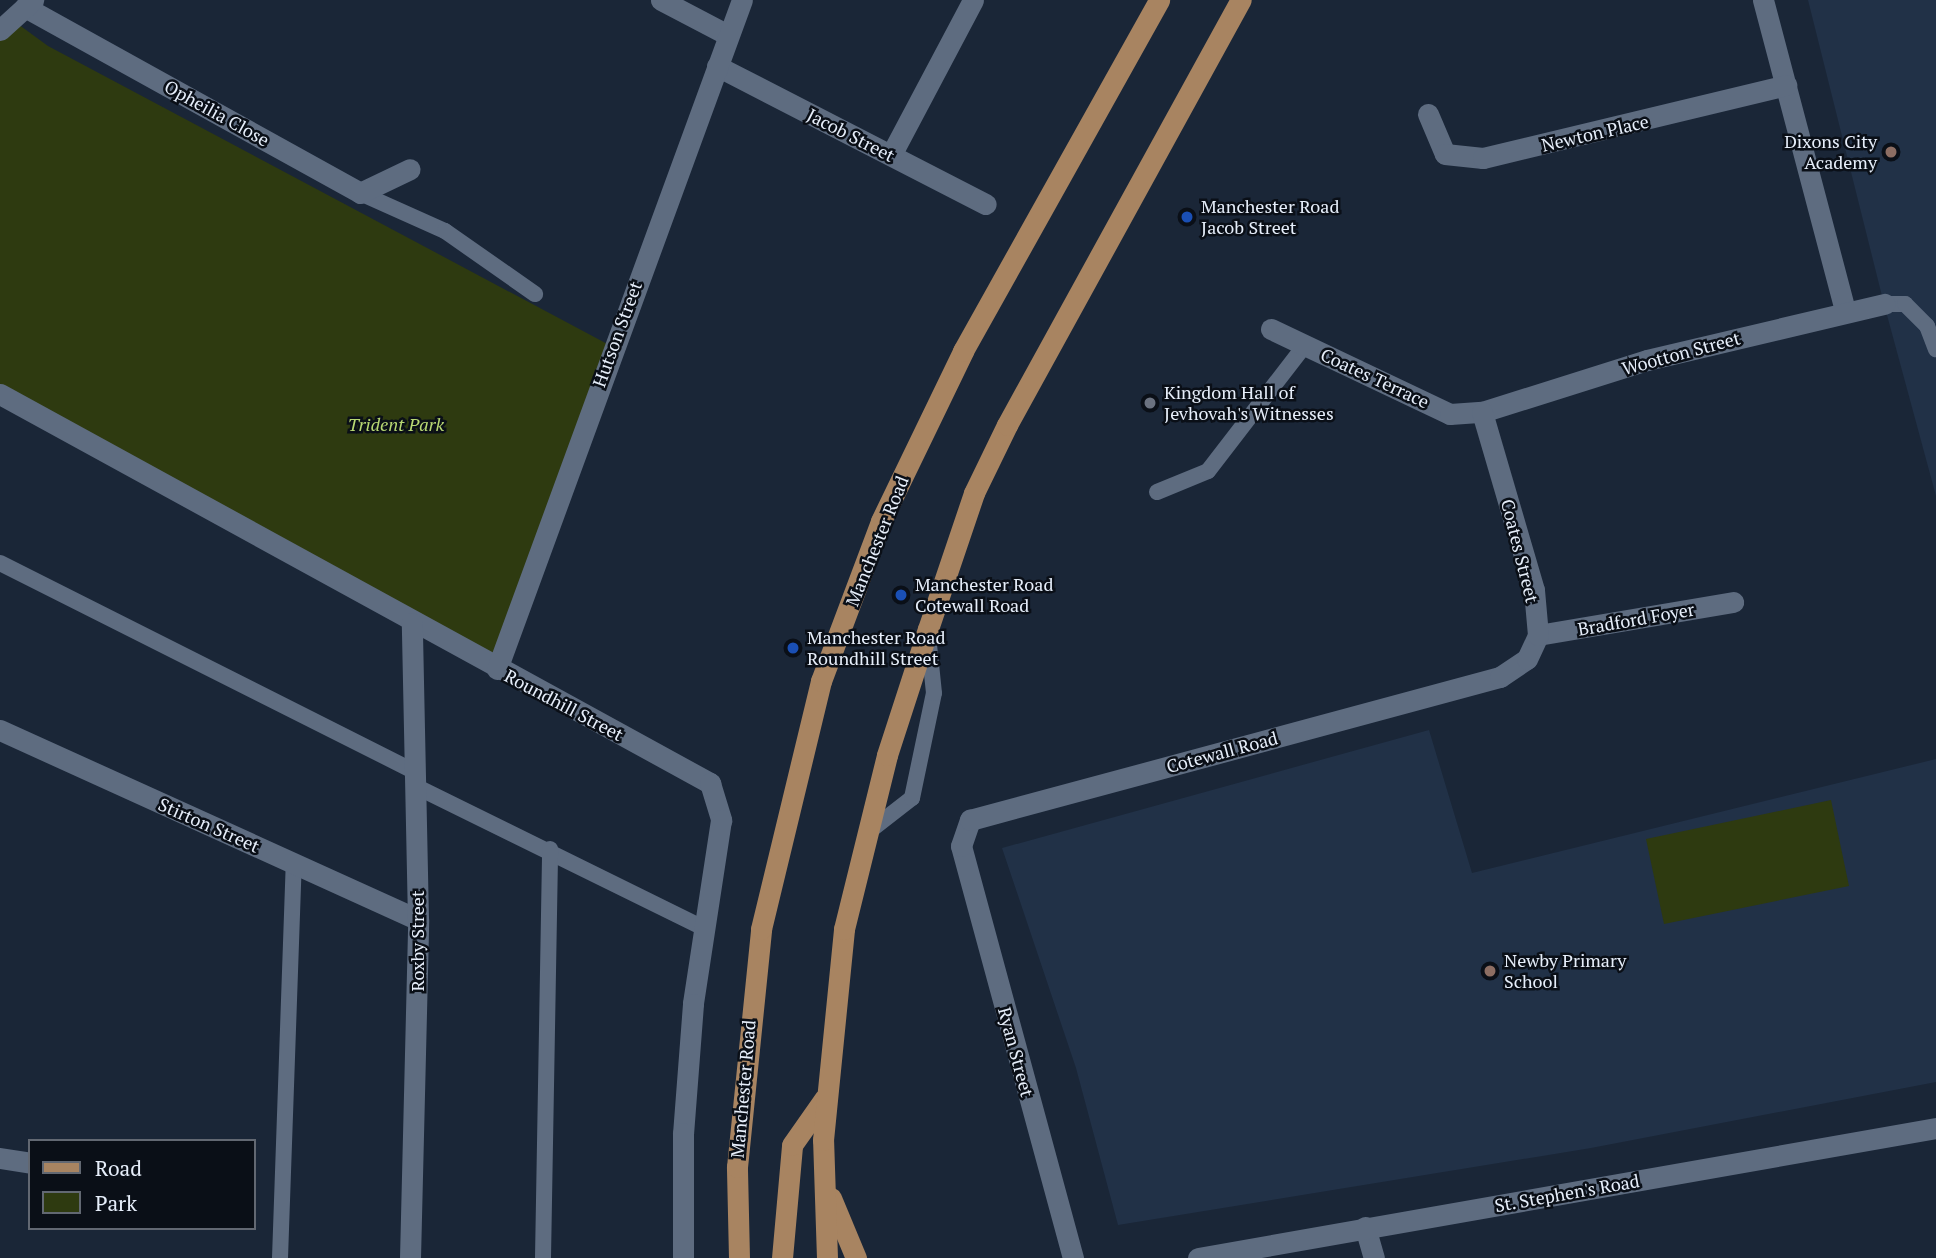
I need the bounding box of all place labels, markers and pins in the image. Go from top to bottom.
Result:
place label: Dixons City Academy [1784,131,1877,174]
marker: Dixons City Academy [1883,144,1899,160]
place label: Manchester Road Jacob Street [1201,196,1339,238]
marker: Manchester Road Jacob Street [1179,209,1195,225]
place label: Kingdom Hall of Jevhovah's Witnesses [1164,382,1334,424]
marker: Kingdom Hall of Jevhovah's Witnesses [1142,395,1158,411]
place label: Manchester Road Cotewall Road [915,574,1053,616]
marker: Manchester Road Cotewall Road [893,587,909,603]
place label: Manchester Road Roundhill Street [807,627,945,670]
marker: Manchester Road Roundhill Street [785,640,801,656]
place label: Newby Primary School [1504,950,1626,992]
marker: Newby Primary School [1482,963,1498,979]

